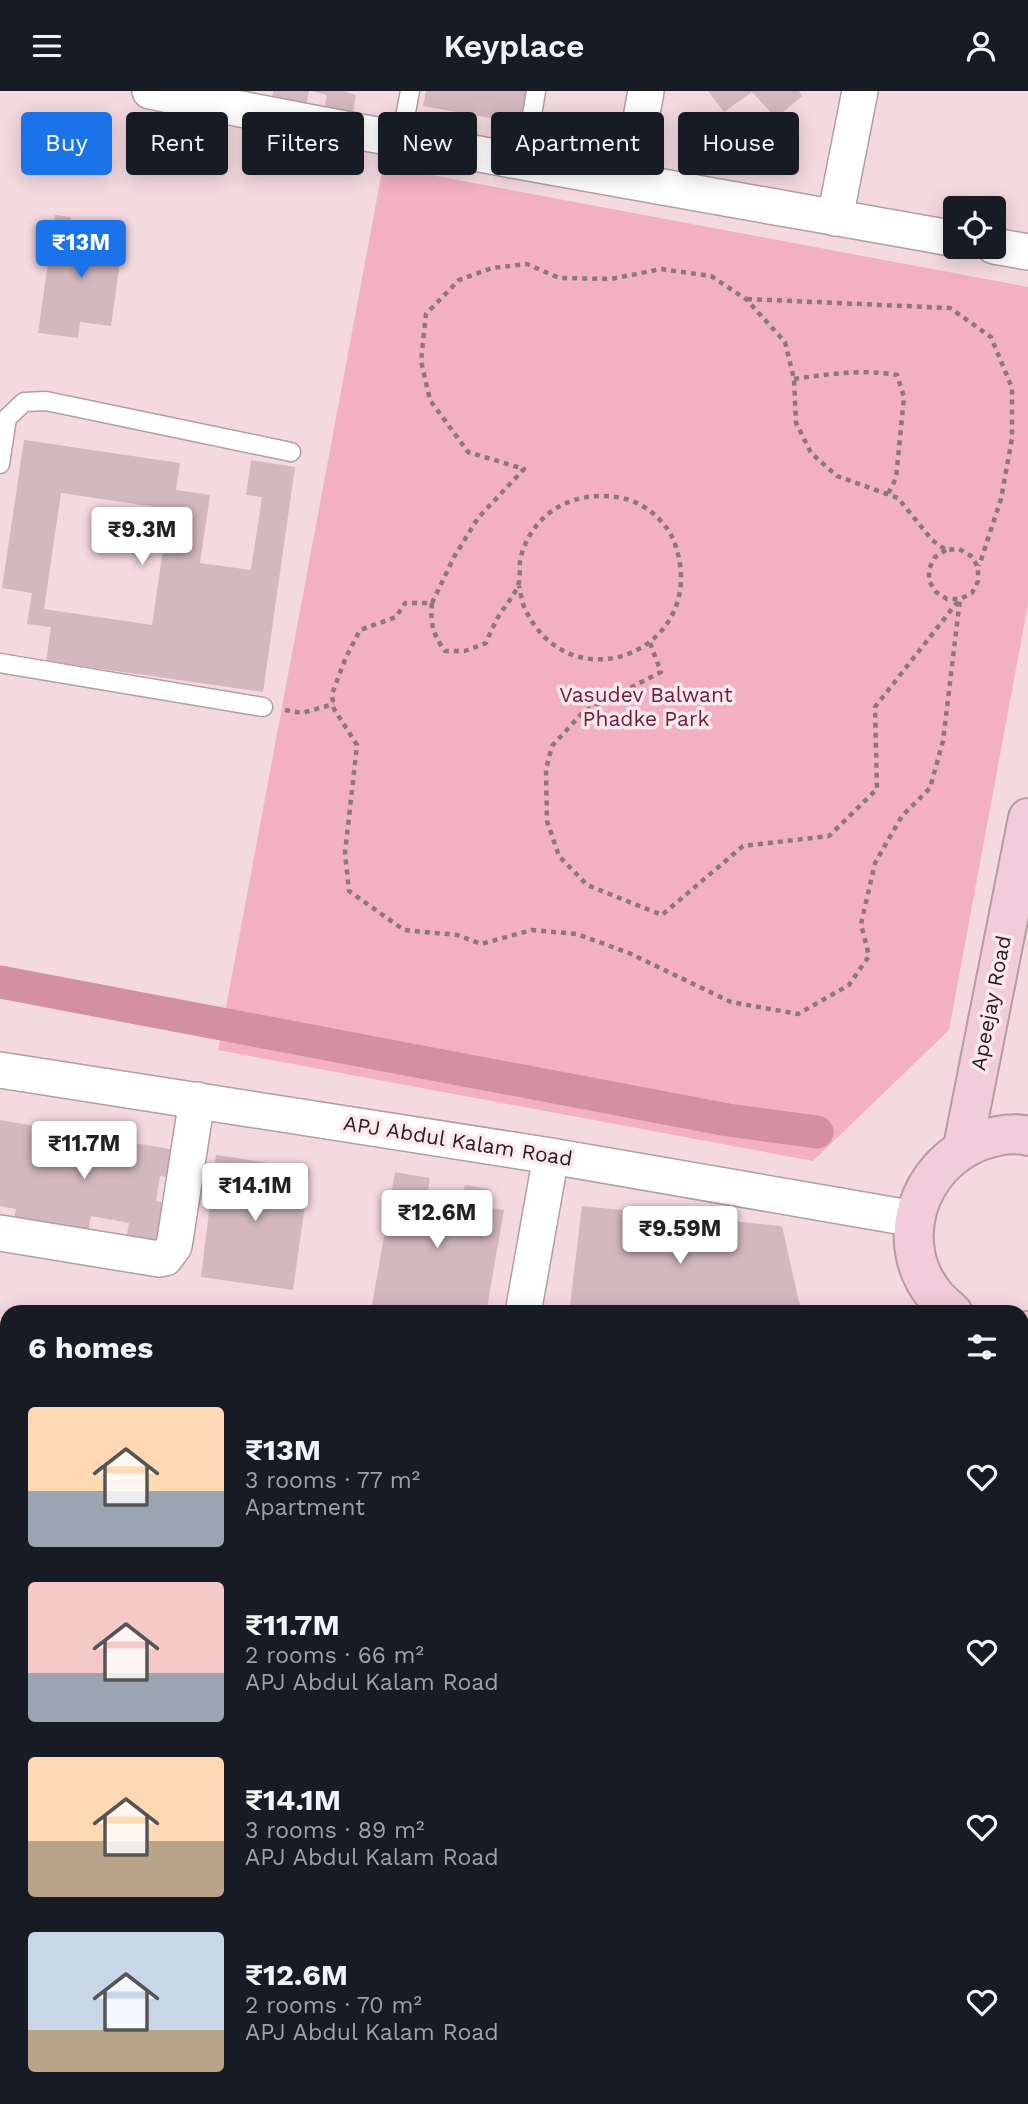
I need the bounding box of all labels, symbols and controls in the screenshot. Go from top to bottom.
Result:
icon: menu [28,27,66,65]
text: Keyplace [443,27,585,65]
icon: person [962,27,1000,65]
chip: Buy [21,112,112,175]
chip: Rent [126,112,228,175]
chip: Filters [242,112,364,175]
chip: New [378,112,477,175]
chip: Apartment [491,112,664,175]
chip: House [678,112,799,175]
map controls [943,196,1006,259]
button: locate [943,196,1006,259]
pin: ₹13M [40,221,122,280]
text: ₹13M [52,229,110,256]
pin: ₹9.3M [93,507,191,567]
text: ₹9.3M [107,516,177,543]
park label: Vasudev Balwant Phadke Park [559,682,733,731]
street label: Apeejay Road [965,933,1016,1072]
street label: APJ Abdul Kalam Road [342,1110,574,1171]
pin: ₹11.7M [27,1121,141,1181]
text: ₹11.7M [48,1130,120,1157]
pin: ₹14.1M [198,1163,312,1223]
text: ₹14.1M [218,1172,292,1199]
pin: ₹12.6M [380,1191,494,1250]
text: ₹12.6M [397,1199,477,1226]
pin: ₹9.59M [623,1207,737,1266]
text: ₹9.59M [638,1215,722,1242]
icon: filters [963,1328,1001,1366]
text: 6 homes [28,1330,153,1365]
text: ₹13M [245,1432,321,1467]
icon: home [84,1435,168,1519]
icon: heart [963,1458,1001,1496]
text: 3 rooms · 77 m² [245,1467,420,1494]
text: Apartment [245,1494,365,1521]
text: ₹11.7M [245,1607,340,1642]
icon: home [84,1610,168,1694]
icon: heart [963,1633,1001,1671]
text: 2 rooms · 66 m² [245,1642,424,1669]
text: APJ Abdul Kalam Road [245,1669,499,1696]
text: ₹14.1M [245,1782,341,1817]
icon: home [84,1785,168,1869]
icon: heart [963,1808,1001,1846]
text: 3 rooms · 89 m² [245,1817,424,1844]
text: APJ Abdul Kalam Road [245,1844,499,1871]
text: ₹12.6M [245,1957,348,1992]
icon: home [84,1960,168,2044]
icon: heart [963,1983,1001,2021]
text: 2 rooms · 70 m² [245,1992,422,2019]
text: APJ Abdul Kalam Road [245,2019,499,2046]

